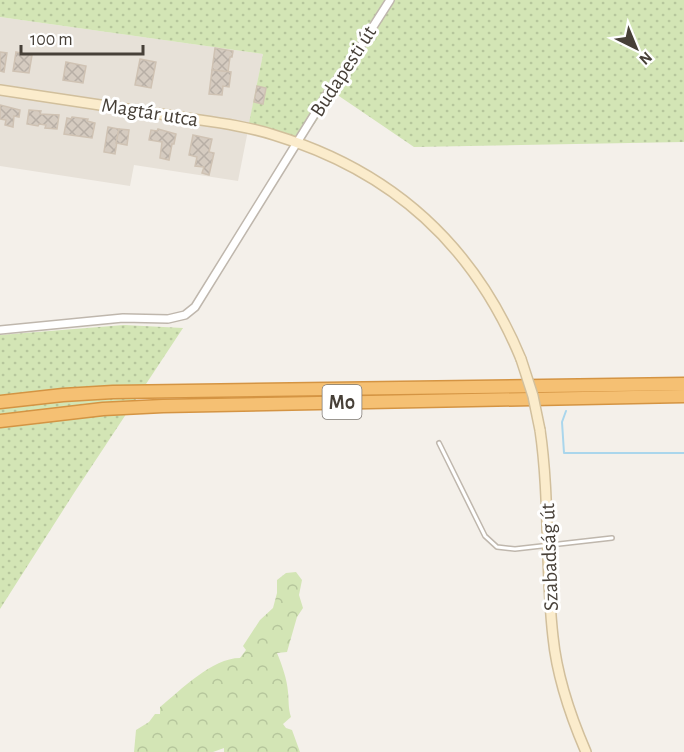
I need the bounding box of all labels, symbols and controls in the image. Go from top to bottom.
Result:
scale bar [21,18,142,56]
north arrow [606,18,666,78]
street label: Budapesti út [306,22,381,120]
text: 100 m [30,31,73,49]
text: N [636,49,655,68]
street label: Magtár utca [100,95,200,131]
road number: M0 [322,385,362,419]
street label: Szabadság út [537,502,562,611]

